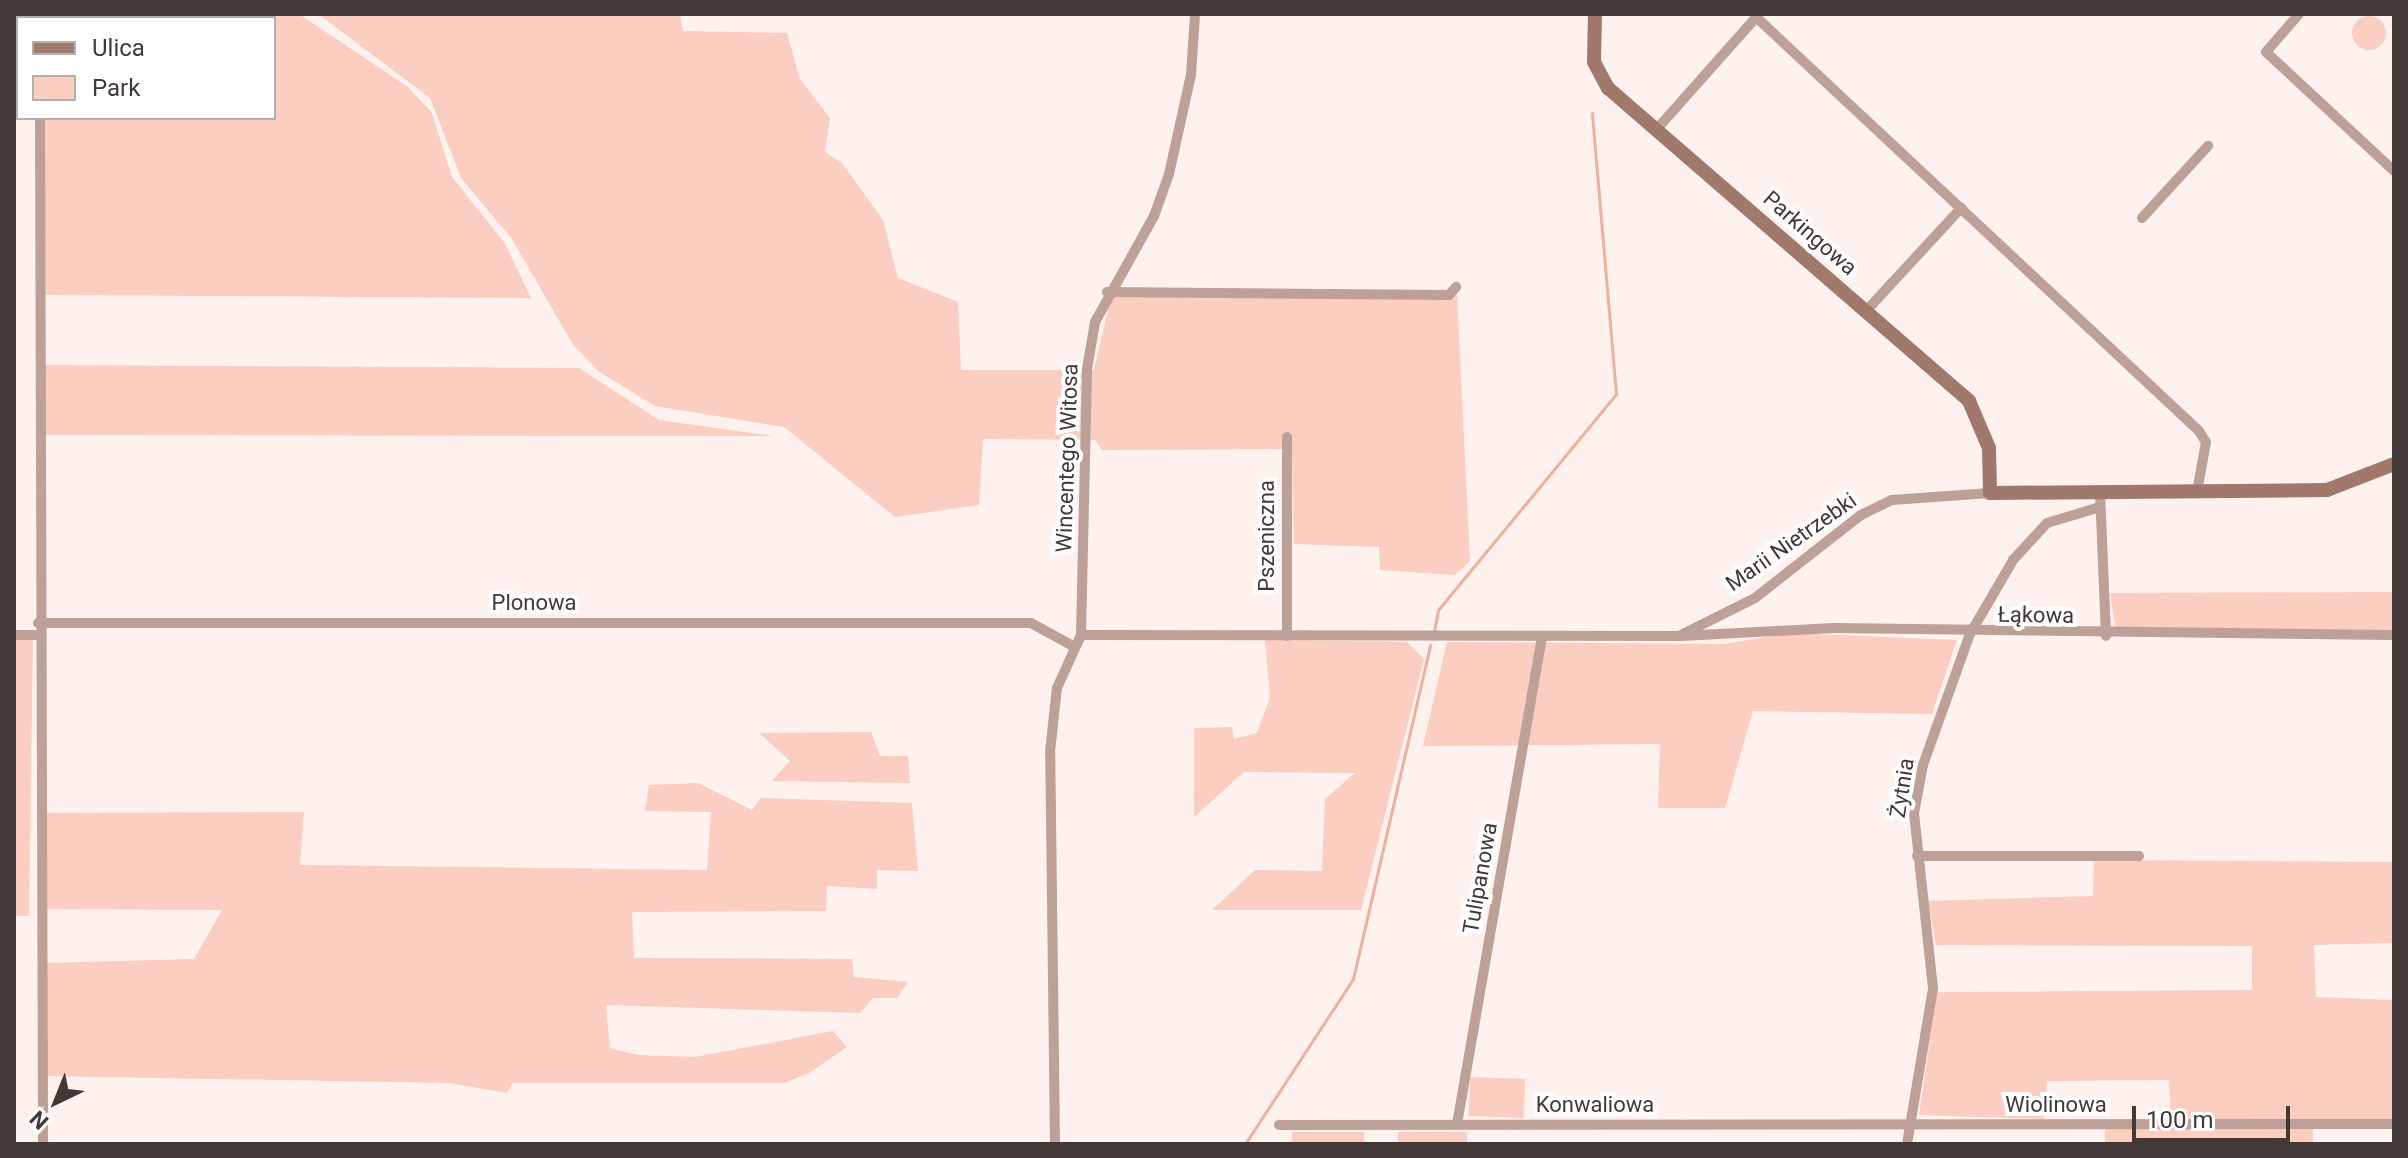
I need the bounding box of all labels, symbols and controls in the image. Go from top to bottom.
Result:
legend [16,16,276,120]
text: Ulica [92,34,145,62]
text: Park [92,74,140,102]
street label: Parkingowa [1758,185,1862,281]
street label: Wincentego Witosa [1051,363,1083,553]
street label: Pszeniczna [1254,480,1280,592]
street label: Marii Nietrzebki [1721,487,1861,597]
street label: Plonowa [492,590,576,616]
street label: Łąkowa [1998,601,2074,629]
street label: Żytnia [1884,756,1920,820]
street label: Tulipanowa [1457,820,1503,936]
north arrow [16,1062,96,1142]
scale bar [2136,1090,2294,1140]
street label: Konwaliowa [1536,1092,1654,1118]
street label: Wiolinowa [2005,1092,2107,1118]
text: N [25,1105,53,1134]
text: 100 m [2146,1106,2213,1134]

